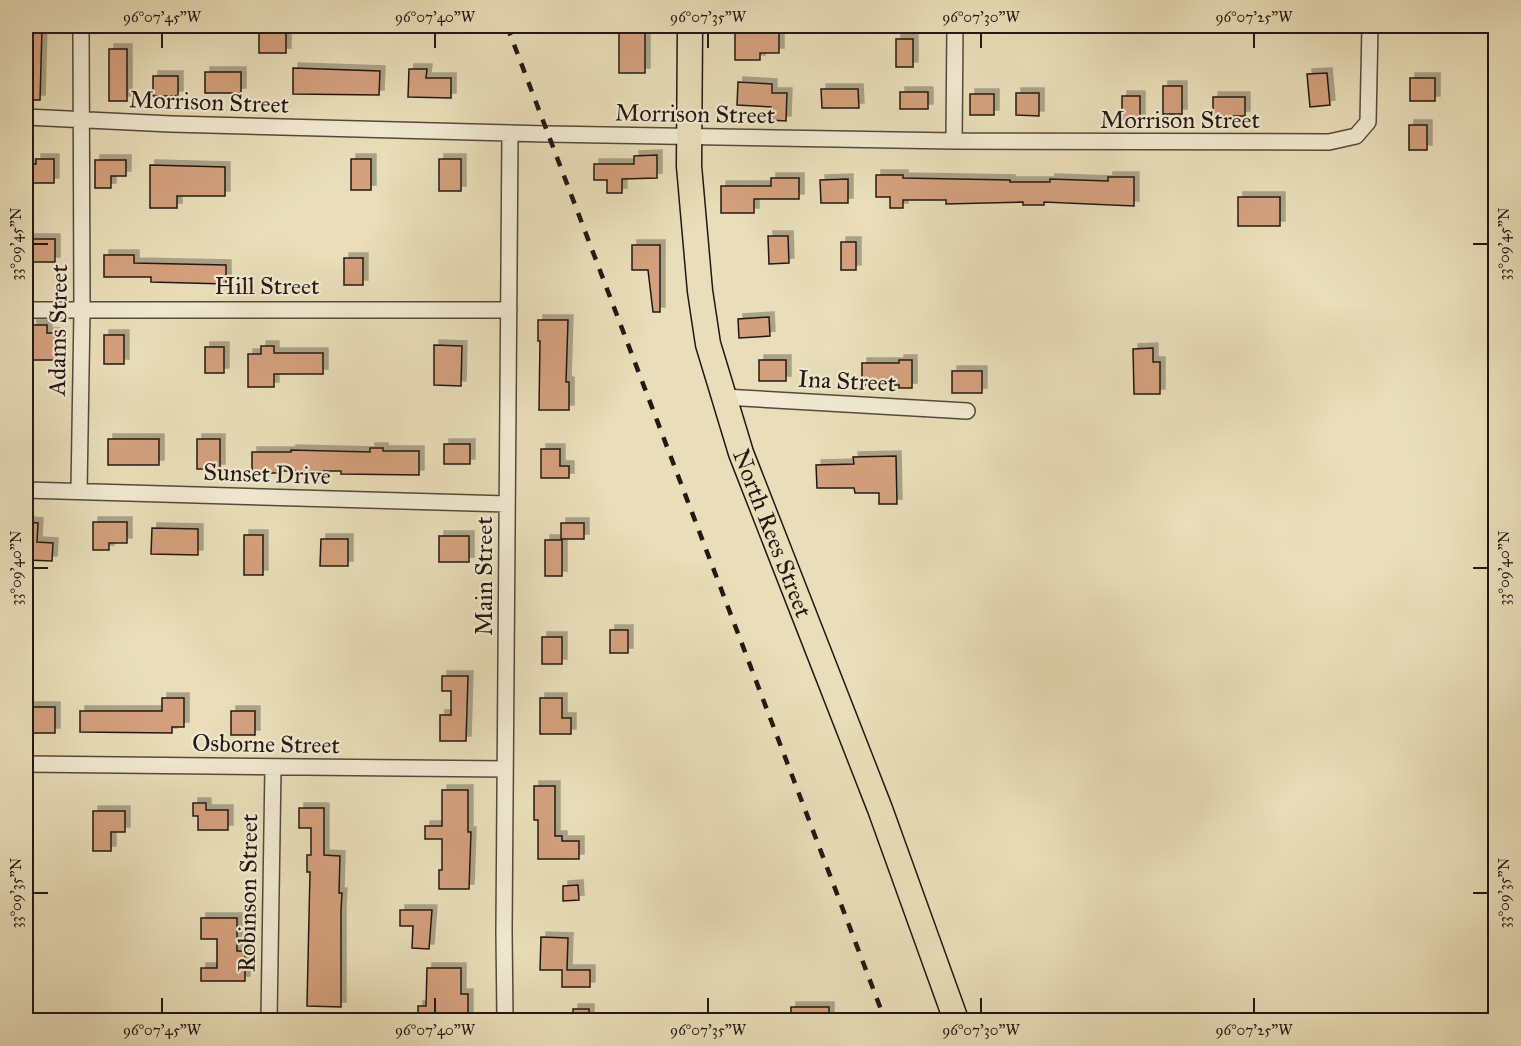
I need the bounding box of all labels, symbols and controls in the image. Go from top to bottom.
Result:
text: 96°07'45"W [123,8,202,26]
text: 96°07'40"W [395,8,476,26]
text: 96°07'35"W [670,8,747,26]
text: 96°07'30"W [942,8,1021,26]
text: 96°07'25"W [1215,8,1293,26]
street label: Morrison Street [128,84,290,120]
street label: Morrison Street [615,98,776,130]
street label: Morrison Street [1100,105,1261,135]
text: 33°09'45"N [7,207,25,281]
text: 33°09'45"N [1495,207,1513,281]
street label: Adams Street [42,263,74,397]
street label: Hill Street [214,271,320,301]
street label: Ina Street [797,363,897,399]
street label: North Rees Street [726,445,819,622]
street label: Sunset Drive [203,457,331,491]
street label: Main Street [469,516,499,636]
text: 33°09'40"N [7,530,25,605]
text: 33°09'40"N [1495,530,1513,605]
street label: Osborne Street [192,728,341,760]
street label: Robinson Street [232,813,264,973]
text: 33°09'35"N [7,857,25,928]
text: 33°09'35"N [1495,857,1513,928]
text: 96°07'45"W [123,1021,202,1039]
text: 96°07'40"W [395,1021,476,1039]
text: 96°07'35"W [670,1021,747,1039]
text: 96°07'30"W [942,1021,1021,1039]
text: 96°07'25"W [1215,1021,1293,1039]

